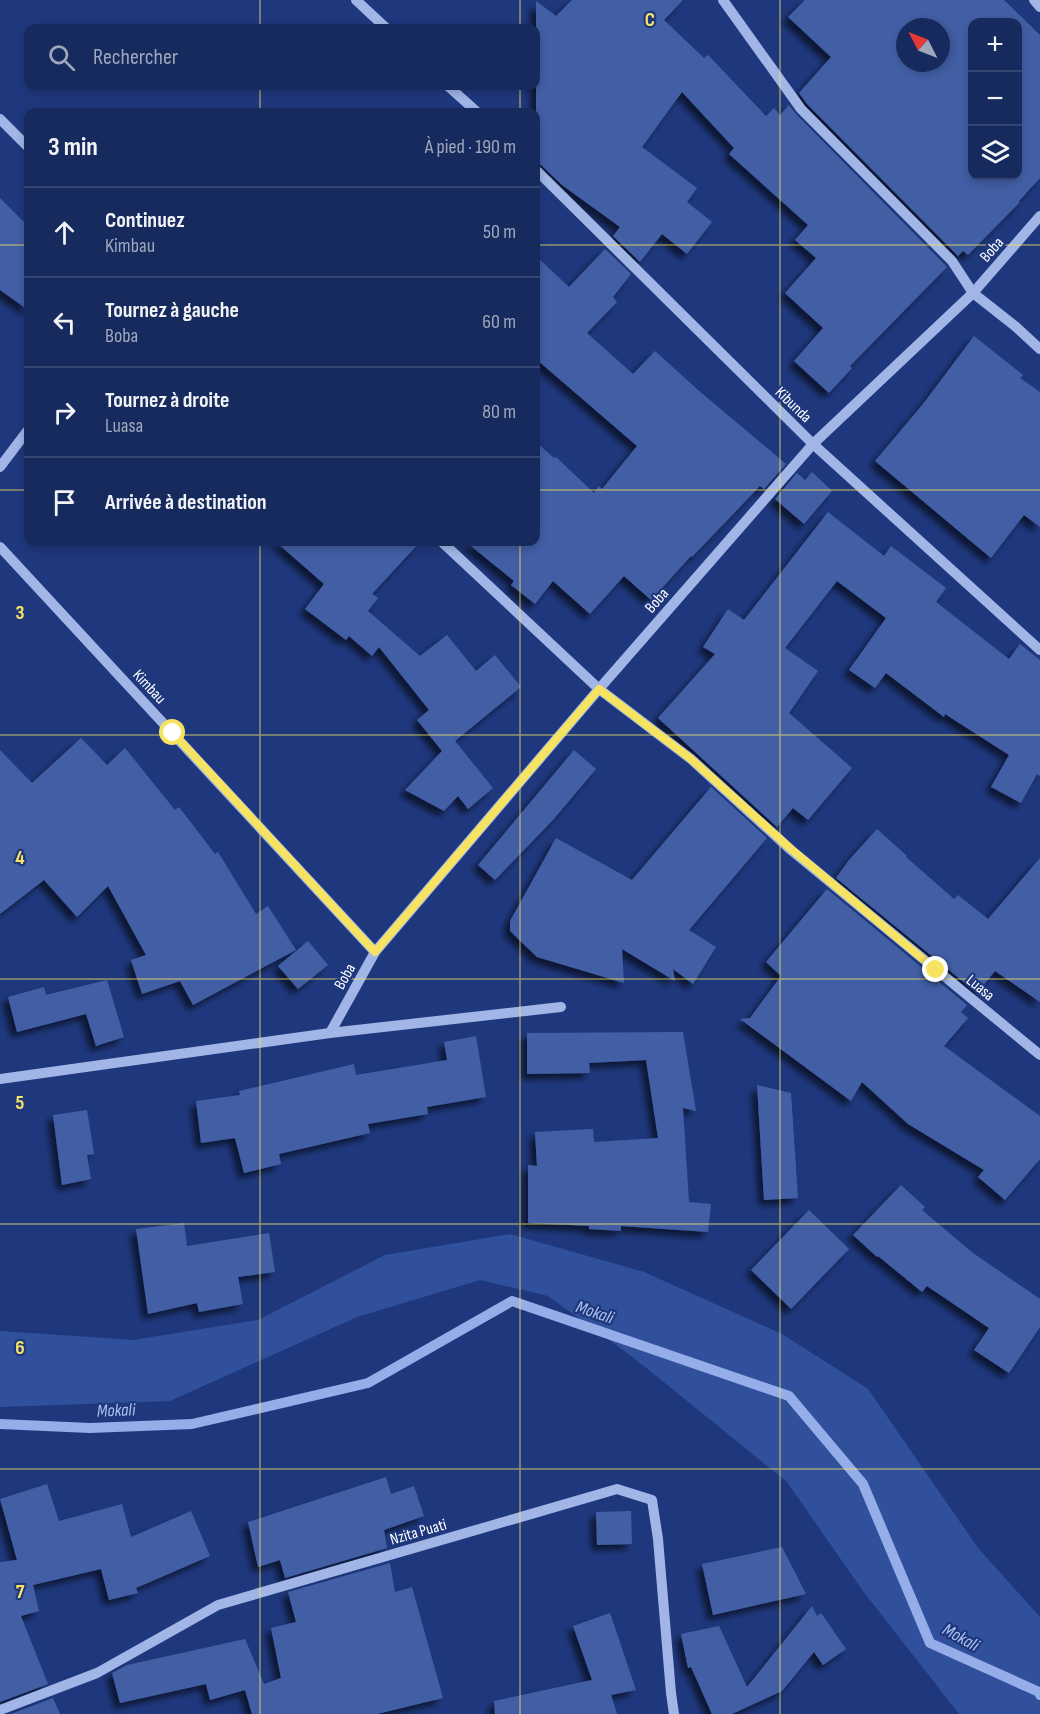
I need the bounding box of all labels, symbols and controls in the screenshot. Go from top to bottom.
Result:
text: C [645,8,655,32]
north arrow [896,18,950,72]
map controls [968,18,1022,180]
button: + [968,18,1022,72]
search box [24,24,540,90]
icon: search [45,41,78,74]
text: Rechercher [93,44,178,71]
button: − [968,72,1022,126]
button: layers [968,126,1022,180]
text: 3 min [48,132,98,163]
text: À pied · 190 m [425,135,516,159]
text: Continuez [105,207,185,234]
icon: ahead [48,216,81,249]
text: 50 m [483,220,516,244]
text: Kimbau [105,234,155,258]
street label: Boba [976,234,1008,266]
text: Tournez à gauche [105,297,239,324]
icon: left [48,306,81,339]
text: 60 m [482,310,516,334]
text: Boba [105,324,138,348]
street label: Kibunda [771,383,815,427]
text: Tournez à droite [105,387,230,414]
icon: right [48,396,81,429]
text: 80 m [482,400,516,424]
text: Luasa [105,414,143,438]
icon: arrive [48,486,81,519]
text: Arrivée à destination [105,489,267,516]
street label: Boba [641,585,673,617]
text: 3 [16,601,25,625]
street label: Kimbau [128,666,169,708]
route start [159,719,185,745]
text: 4 [15,846,25,870]
route end [922,956,948,982]
street label: Boba [331,961,360,993]
street label: Luasa [962,971,998,1005]
text: 5 [16,1091,25,1115]
water label: Mokali [573,1296,617,1329]
text: 6 [15,1336,25,1360]
water label: Mokali [96,1399,136,1422]
street label: Nzita Puati [388,1515,449,1550]
text: 7 [16,1580,25,1604]
water label: Mokali [939,1619,983,1656]

